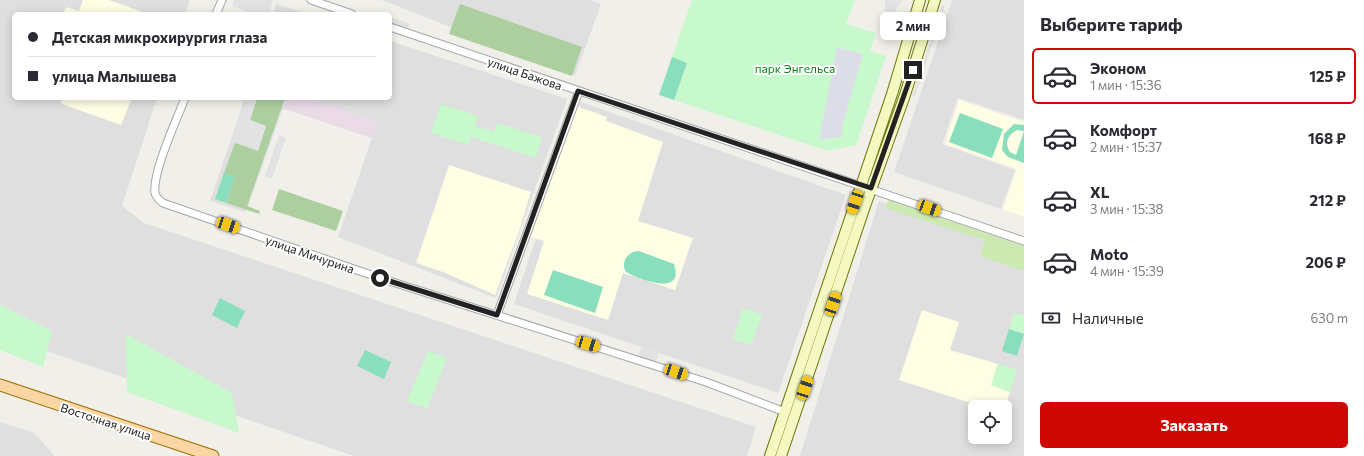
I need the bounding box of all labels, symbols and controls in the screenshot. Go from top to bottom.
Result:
callout: 2 мин [880,12,946,40]
text: Выберите тариф [1040,13,1183,35]
text: 2 мин [896,18,930,34]
text: Детская микрохирургия глаза [52,28,267,46]
street label: улица Бажова [486,54,564,92]
icon: car [1042,58,1078,94]
text: Эконом [1090,59,1146,77]
park label: парк Энгельса [755,61,835,75]
route end [904,61,922,79]
text: улица Малышева [52,67,176,85]
text: 125 ₽ [1309,67,1346,85]
text: 1 мин · 15:36 [1090,77,1162,93]
icon: car [1042,120,1078,156]
text: Комфорт [1090,121,1157,139]
text: 168 ₽ [1308,129,1346,147]
text: 2 мин · 15:37 [1090,139,1162,155]
icon: car [1042,182,1078,218]
text: XL [1090,183,1109,201]
car [845,189,865,215]
text: 212 ₽ [1309,191,1346,209]
car [916,198,942,218]
text: 3 мин · 15:38 [1090,201,1163,217]
car [215,215,241,235]
street label: улица Мичурина [264,232,356,276]
icon: car [1042,244,1078,280]
text: Moto [1090,245,1129,263]
text: 206 ₽ [1306,253,1346,271]
text: 4 мин · 15:39 [1090,263,1164,279]
route start [371,269,389,287]
car [823,291,843,317]
icon: cash [1040,307,1062,329]
text: Наличные [1072,309,1144,327]
text: 630 m [1310,310,1348,326]
car [575,335,601,353]
car [663,363,689,381]
car [795,375,815,401]
street label: Восточная улица [59,400,153,442]
map controls [968,400,1012,444]
button: locate [968,400,1012,444]
button: Заказать [1040,402,1348,448]

